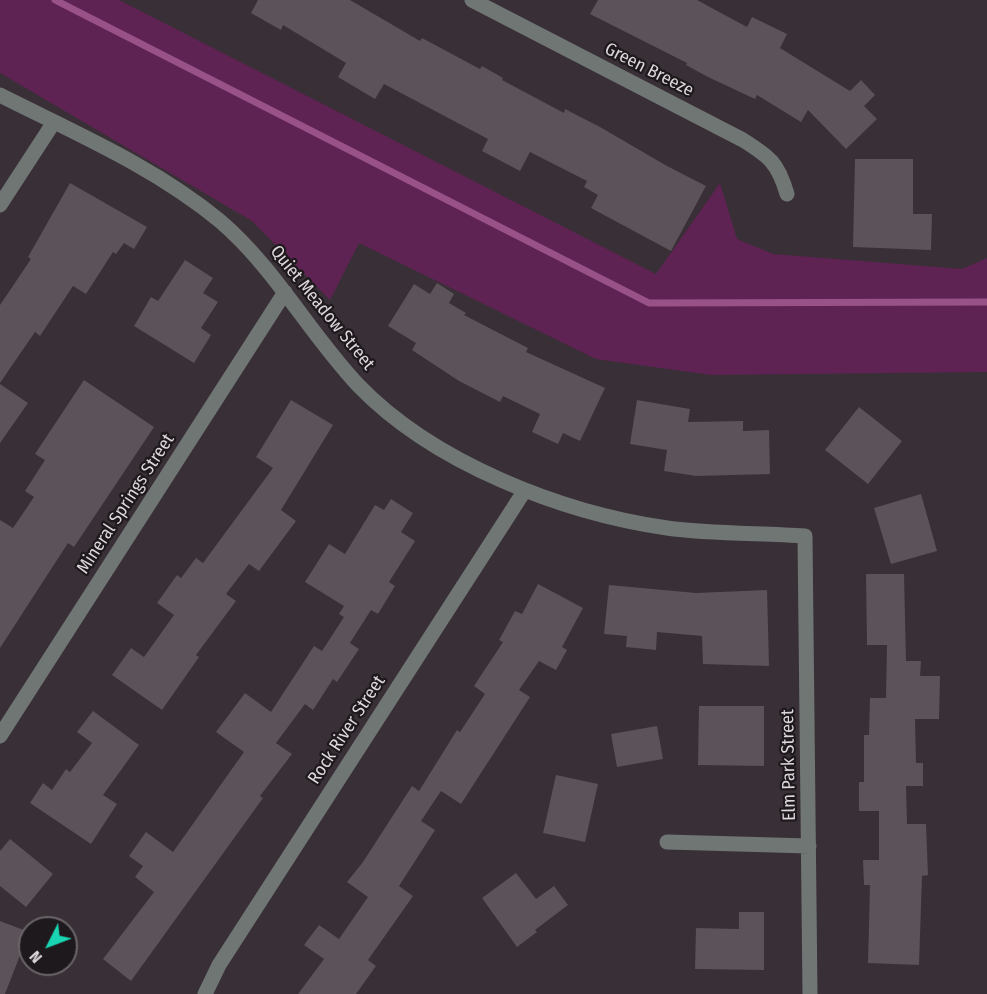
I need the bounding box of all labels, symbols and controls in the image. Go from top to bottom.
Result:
street label: Green Breeze [601,38,697,102]
street label: Quiet Meadow Street [265,241,379,375]
street label: Mineral Springs Street [73,430,179,578]
street label: Rock River Street [304,672,390,788]
street label: Elm Park Street [777,709,801,821]
north arrow [18,916,78,976]
text: N [25,947,46,967]

